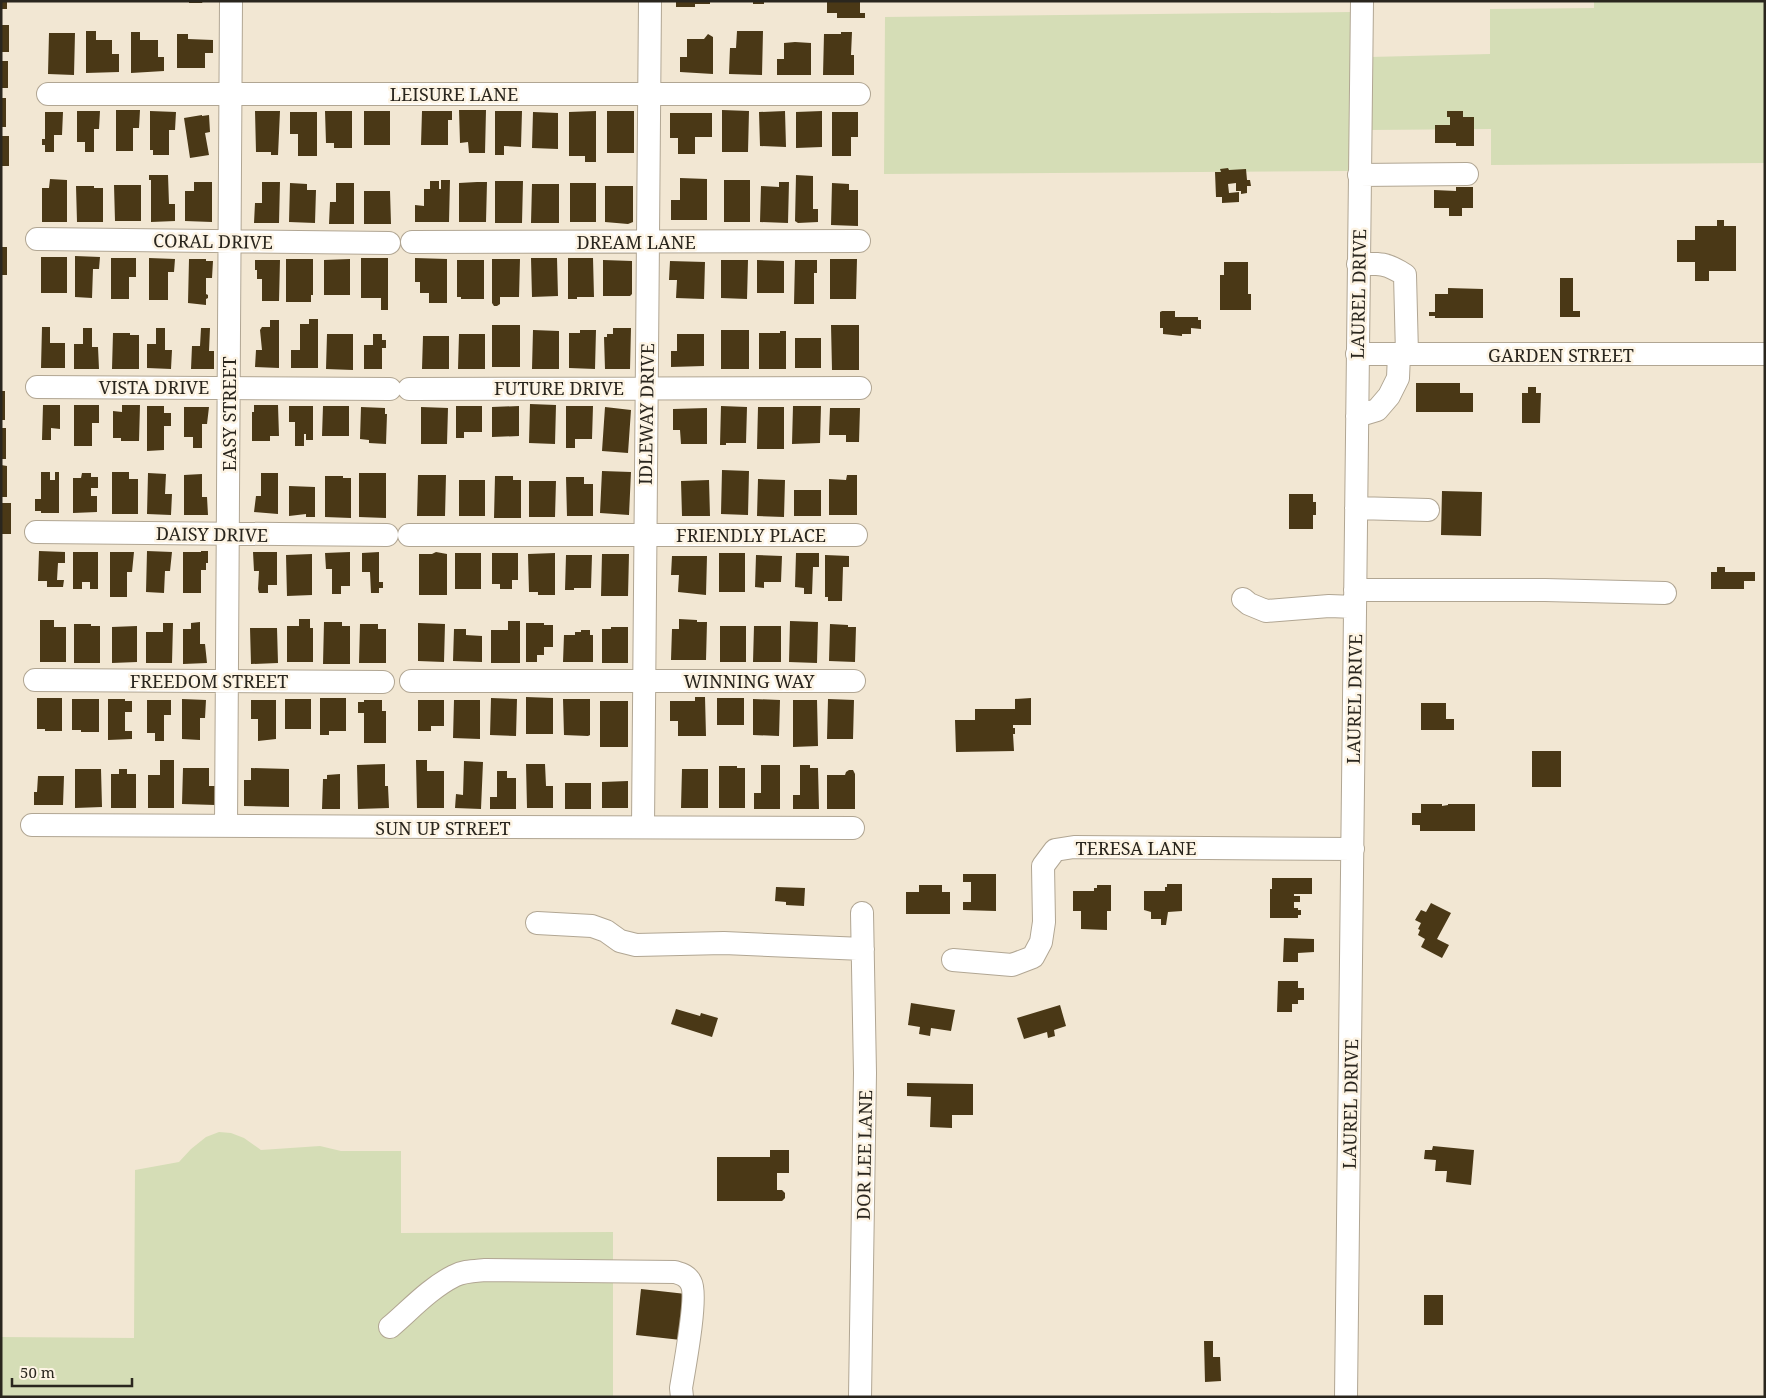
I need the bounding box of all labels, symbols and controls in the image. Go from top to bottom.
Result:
street label: LEISURE LANE [390,82,518,106]
street label: CORAL DRIVE [153,228,273,254]
street label: LAUREL DRIVE [1345,229,1371,359]
street label: DREAM LANE [576,230,696,254]
street label: IDLEWAY DRIVE [633,343,659,485]
street label: GARDEN STREET [1488,343,1634,367]
street label: EASY STREET [217,356,241,472]
street label: VISTA DRIVE [99,375,209,399]
street label: FUTURE DRIVE [494,376,624,400]
street label: DAISY DRIVE [156,521,268,547]
street label: FRIENDLY PLACE [676,523,826,547]
street label: LAUREL DRIVE [1341,634,1367,764]
street label: FREEDOM STREET [130,669,288,693]
street label: WINNING WAY [683,669,815,693]
street label: SUN UP STREET [375,816,511,840]
street label: TERESA LANE [1076,836,1196,860]
street label: LAUREL DRIVE [1337,1039,1363,1169]
street label: DOR LEE LANE [851,1090,877,1220]
scale bar [12,1356,132,1388]
text: 50 m [20,1362,55,1382]

